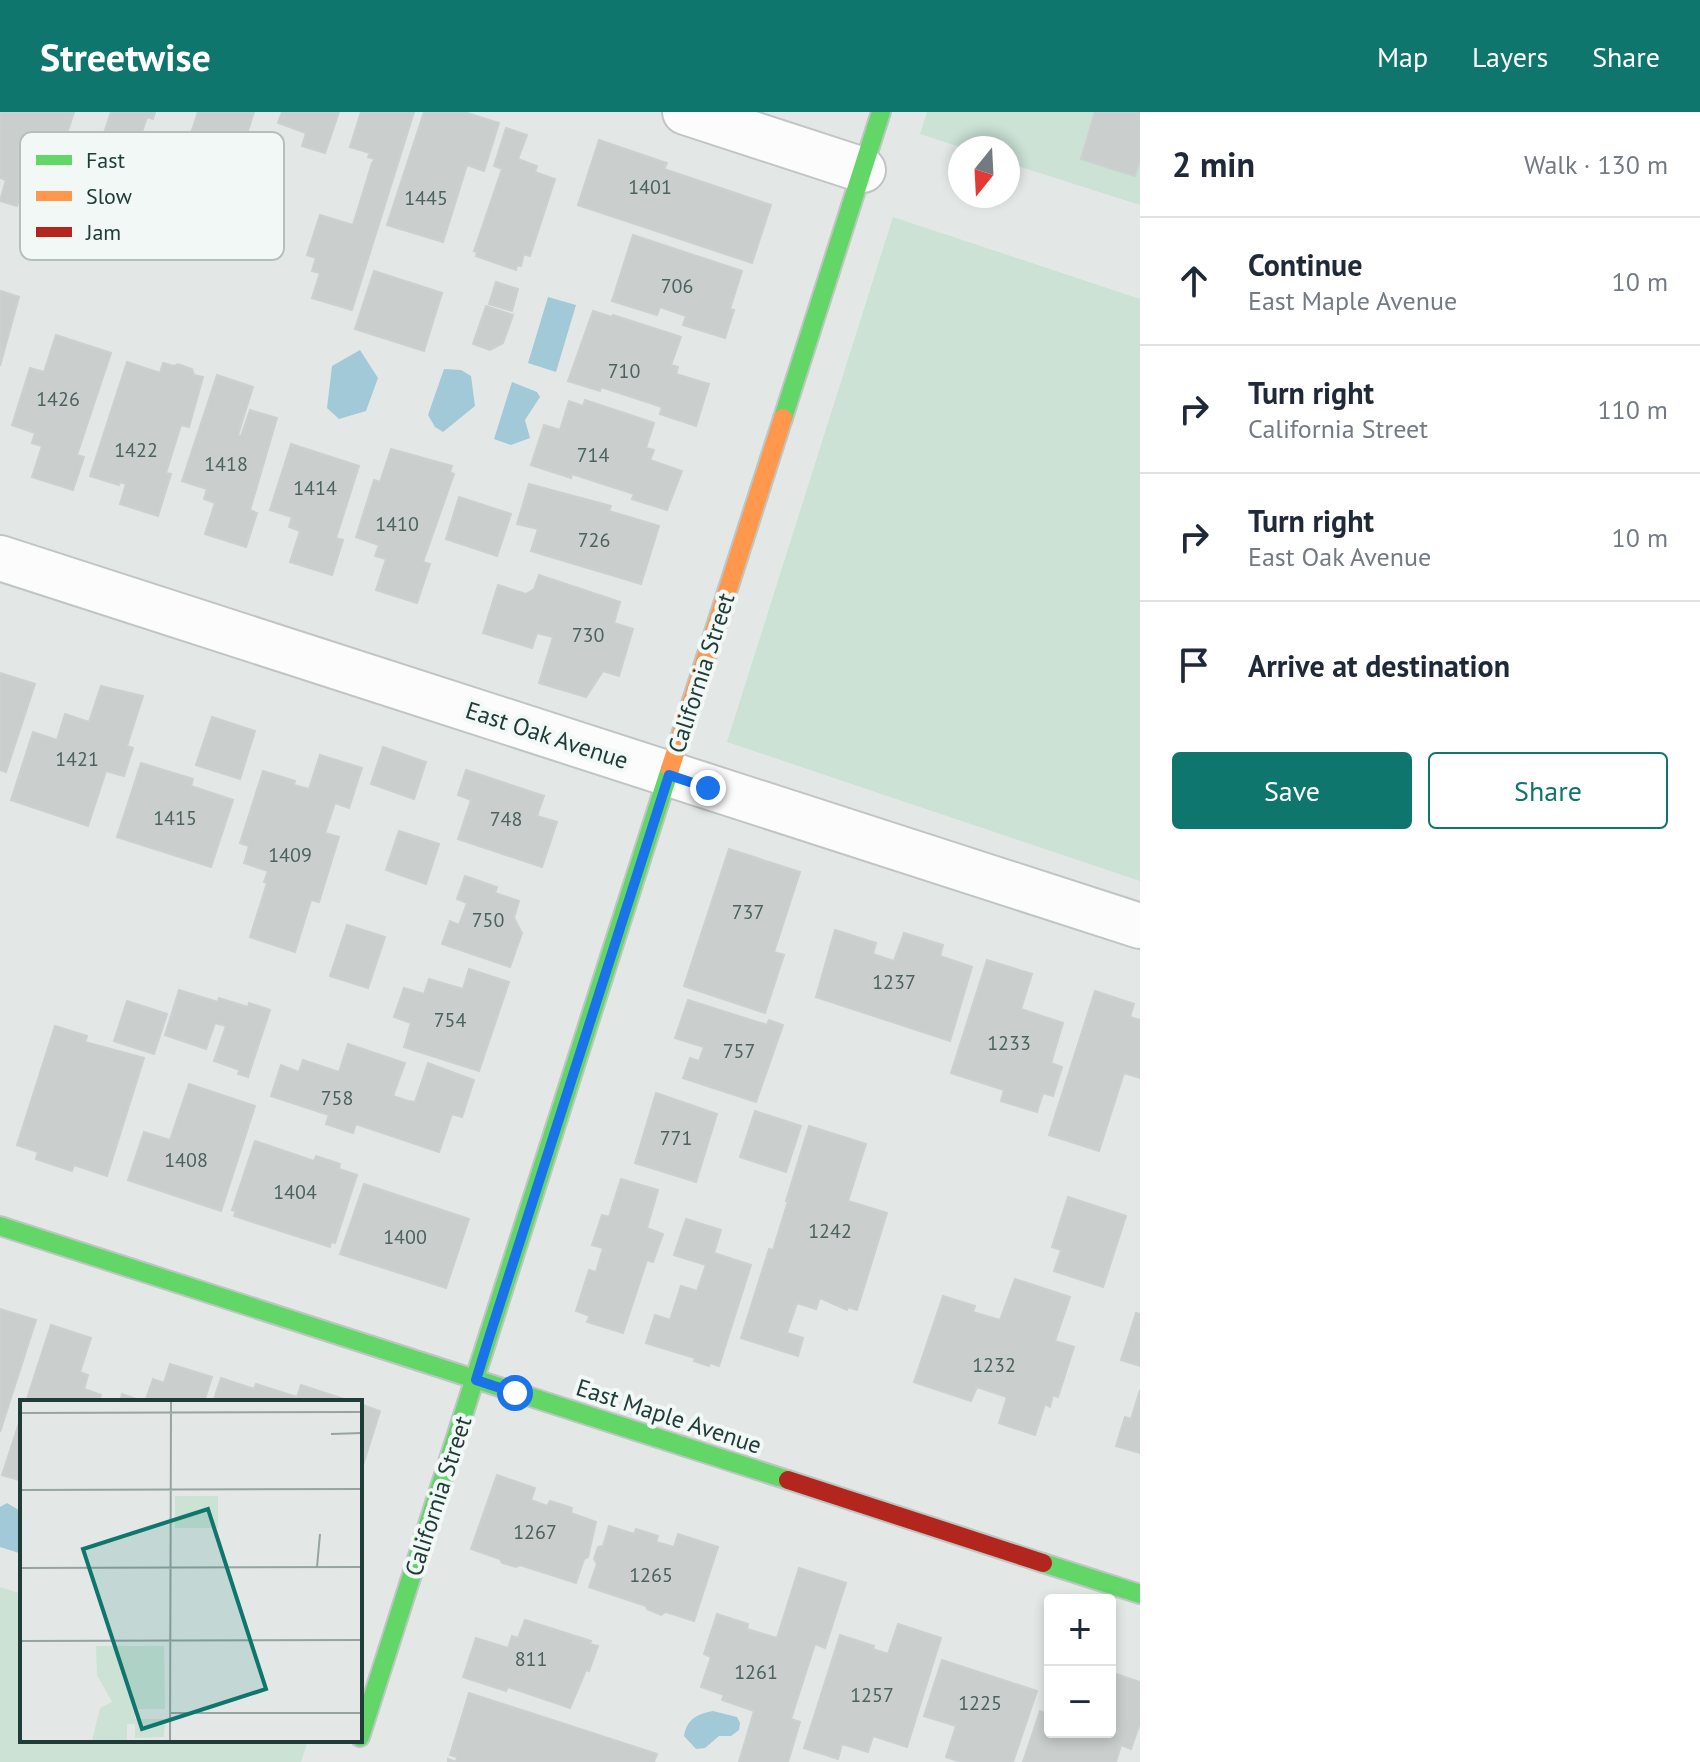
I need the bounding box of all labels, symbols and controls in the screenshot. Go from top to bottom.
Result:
text: Streetwise [40,32,211,81]
text: Map [1377,38,1428,75]
text: Layers [1472,38,1548,75]
text: Share [1592,38,1660,75]
legend [20,132,284,260]
north arrow [948,136,1020,208]
text: 2 min [1172,142,1255,186]
text: Fast [86,146,126,174]
text: Walk · 130 m [1524,148,1668,181]
house number: 1401 [628,174,672,200]
text: Slow [86,182,132,210]
house number: 1445 [404,185,448,211]
text: Jam [85,218,121,246]
text: Continue [1248,245,1362,284]
icon: ahead [1172,259,1216,303]
text: 10 m [1612,265,1668,298]
house number: 706 [661,273,693,299]
text: East Maple Avenue [1248,284,1457,317]
house number: 710 [608,358,640,384]
text: Turn right [1248,373,1374,412]
house number: 1426 [36,386,80,412]
icon: right [1172,387,1216,431]
text: 110 m [1597,393,1668,426]
text: California Street [1248,412,1428,445]
house number: 1422 [114,437,158,463]
house number: 714 [577,442,609,468]
house number: 1418 [204,451,248,477]
house number: 1414 [293,475,337,501]
text: Turn right [1248,501,1374,540]
house number: 1410 [375,511,419,537]
icon: right [1172,515,1216,559]
text: 10 m [1612,521,1668,554]
house number: 726 [578,527,610,553]
text: East Oak Avenue [1248,540,1431,573]
street label: California Street [661,589,741,757]
house number: 730 [572,622,604,648]
icon: arrive [1172,643,1216,687]
text: Arrive at destination [1248,646,1510,685]
street label: East Oak Avenue [462,694,632,776]
house number: 1421 [55,746,99,772]
button: Save [1172,752,1412,829]
button: Share [1428,752,1668,829]
route end [690,770,726,806]
house number: 1415 [153,805,197,831]
house number: 748 [490,806,522,832]
house number: 1409 [268,842,312,868]
house number: 737 [732,899,764,925]
house number: 750 [472,907,504,933]
house number: 1237 [872,969,916,995]
house number: 754 [434,1007,466,1033]
house number: 1233 [987,1030,1031,1056]
house number: 757 [723,1038,755,1064]
house number: 758 [321,1085,353,1111]
house number: 771 [660,1125,692,1151]
house number: 1408 [164,1147,208,1173]
house number: 1404 [273,1179,317,1205]
house number: 1242 [808,1218,852,1244]
house number: 1400 [383,1224,427,1250]
house number: 1232 [972,1352,1016,1378]
street label: East Maple Avenue [572,1371,766,1461]
route start [497,1375,533,1411]
inset map [20,1400,362,1742]
street label: California Street [398,1412,478,1580]
house number: 1267 [513,1519,557,1545]
house number: 1265 [629,1562,673,1588]
map controls [1044,1594,1116,1738]
button: + [1044,1594,1116,1666]
house number: 811 [515,1646,547,1672]
house number: 1261 [734,1659,778,1685]
button: − [1044,1666,1116,1738]
house number: 1257 [850,1682,894,1708]
house number: 1225 [958,1690,1002,1716]

